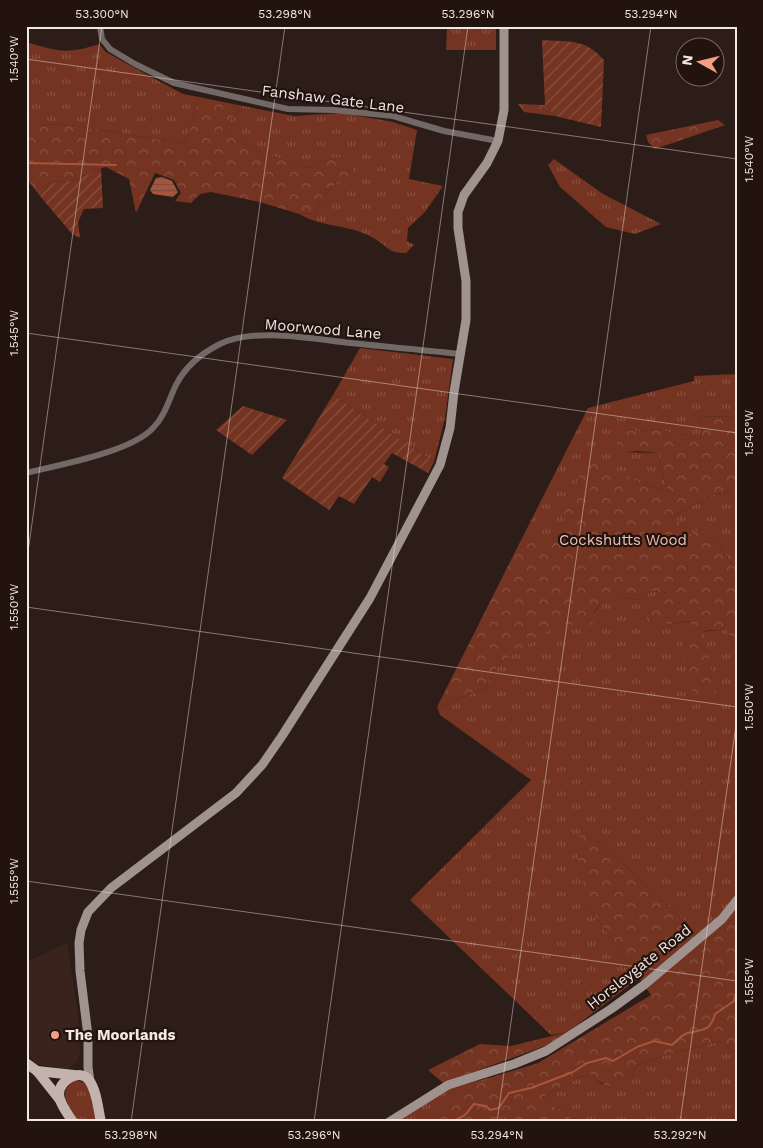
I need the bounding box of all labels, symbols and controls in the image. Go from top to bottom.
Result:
text: 53.300°N [75,7,129,21]
text: 53.298°N [258,7,312,21]
text: 53.296°N [441,7,495,21]
text: 53.294°N [624,7,678,21]
text: 1.540°W [7,35,21,82]
north arrow [676,38,726,88]
text: N [678,54,696,66]
street label: Fanshaw Gate Lane [261,81,405,117]
text: 1.540°W [742,135,756,182]
text: 1.545°W [7,309,21,356]
street label: Moorwood Lane [264,315,382,343]
text: 1.545°W [742,409,756,456]
park label: Cockshutts Wood [559,531,687,549]
text: 1.550°W [7,583,21,630]
text: 1.550°W [742,683,756,730]
text: 1.555°W [7,858,21,904]
street label: Horsleygate Road [583,921,695,1013]
text: 1.555°W [742,958,756,1004]
place label: The Moorlands [65,1026,175,1044]
marker: The Moorlands [49,1029,61,1041]
text: 53.298°N [104,1128,158,1142]
text: 53.296°N [287,1128,341,1142]
text: 53.294°N [470,1128,524,1142]
text: 53.292°N [654,1128,706,1142]

